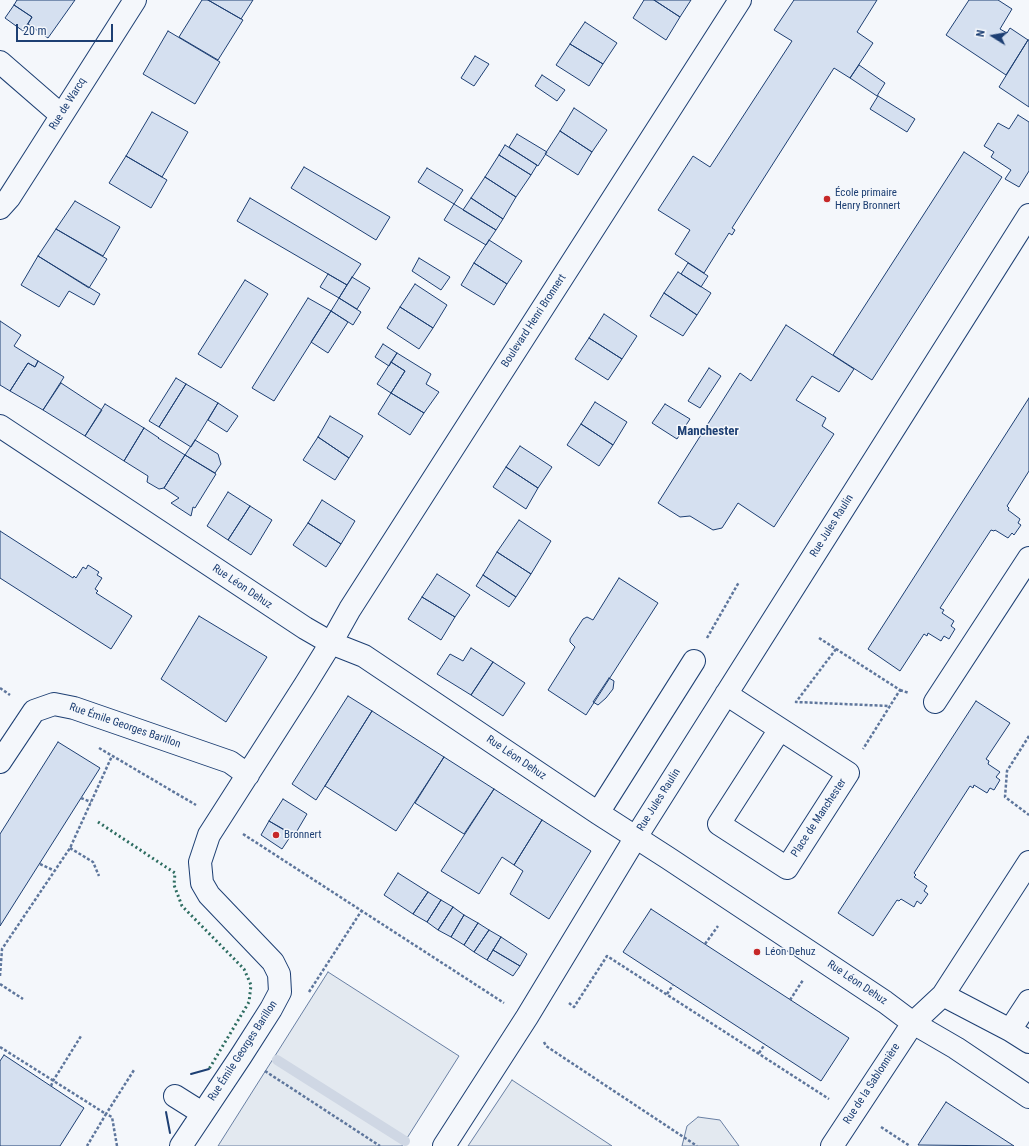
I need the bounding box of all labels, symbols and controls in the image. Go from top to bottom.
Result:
scale bar [18,16,115,42]
north arrow [973,16,1013,56]
text: 20 m [23,24,47,38]
text: N [974,29,988,38]
street label: Rue de Warcq [47,75,89,133]
place label: École primaire Henry Bronnert [835,186,900,212]
marker: École primaire Henry Bronnert [822,194,832,204]
street label: Boulevard Henri Bronnert [499,272,569,370]
district label: Manchester [677,424,739,440]
street label: Rue Jules Raulin [807,492,857,560]
street label: Rue Léon Dehuz [210,562,274,612]
street label: Rue Émile Georges Barillon [68,701,182,751]
street label: Rue Léon Dehuz [484,733,548,783]
street label: Rue Jules Raulin [634,766,684,834]
street label: Place de Manchester [789,776,849,860]
place label: Bronnert [284,828,321,842]
marker: Bronnert [271,830,281,840]
place label: Léon Dehuz [765,945,816,959]
marker: Léon Dehuz [752,947,762,957]
street label: Rue Léon Dehuz [825,958,889,1008]
street label: Rue Émile Georges Barillon [206,998,280,1104]
street label: Rue de la Sablonnière [841,1041,903,1127]

